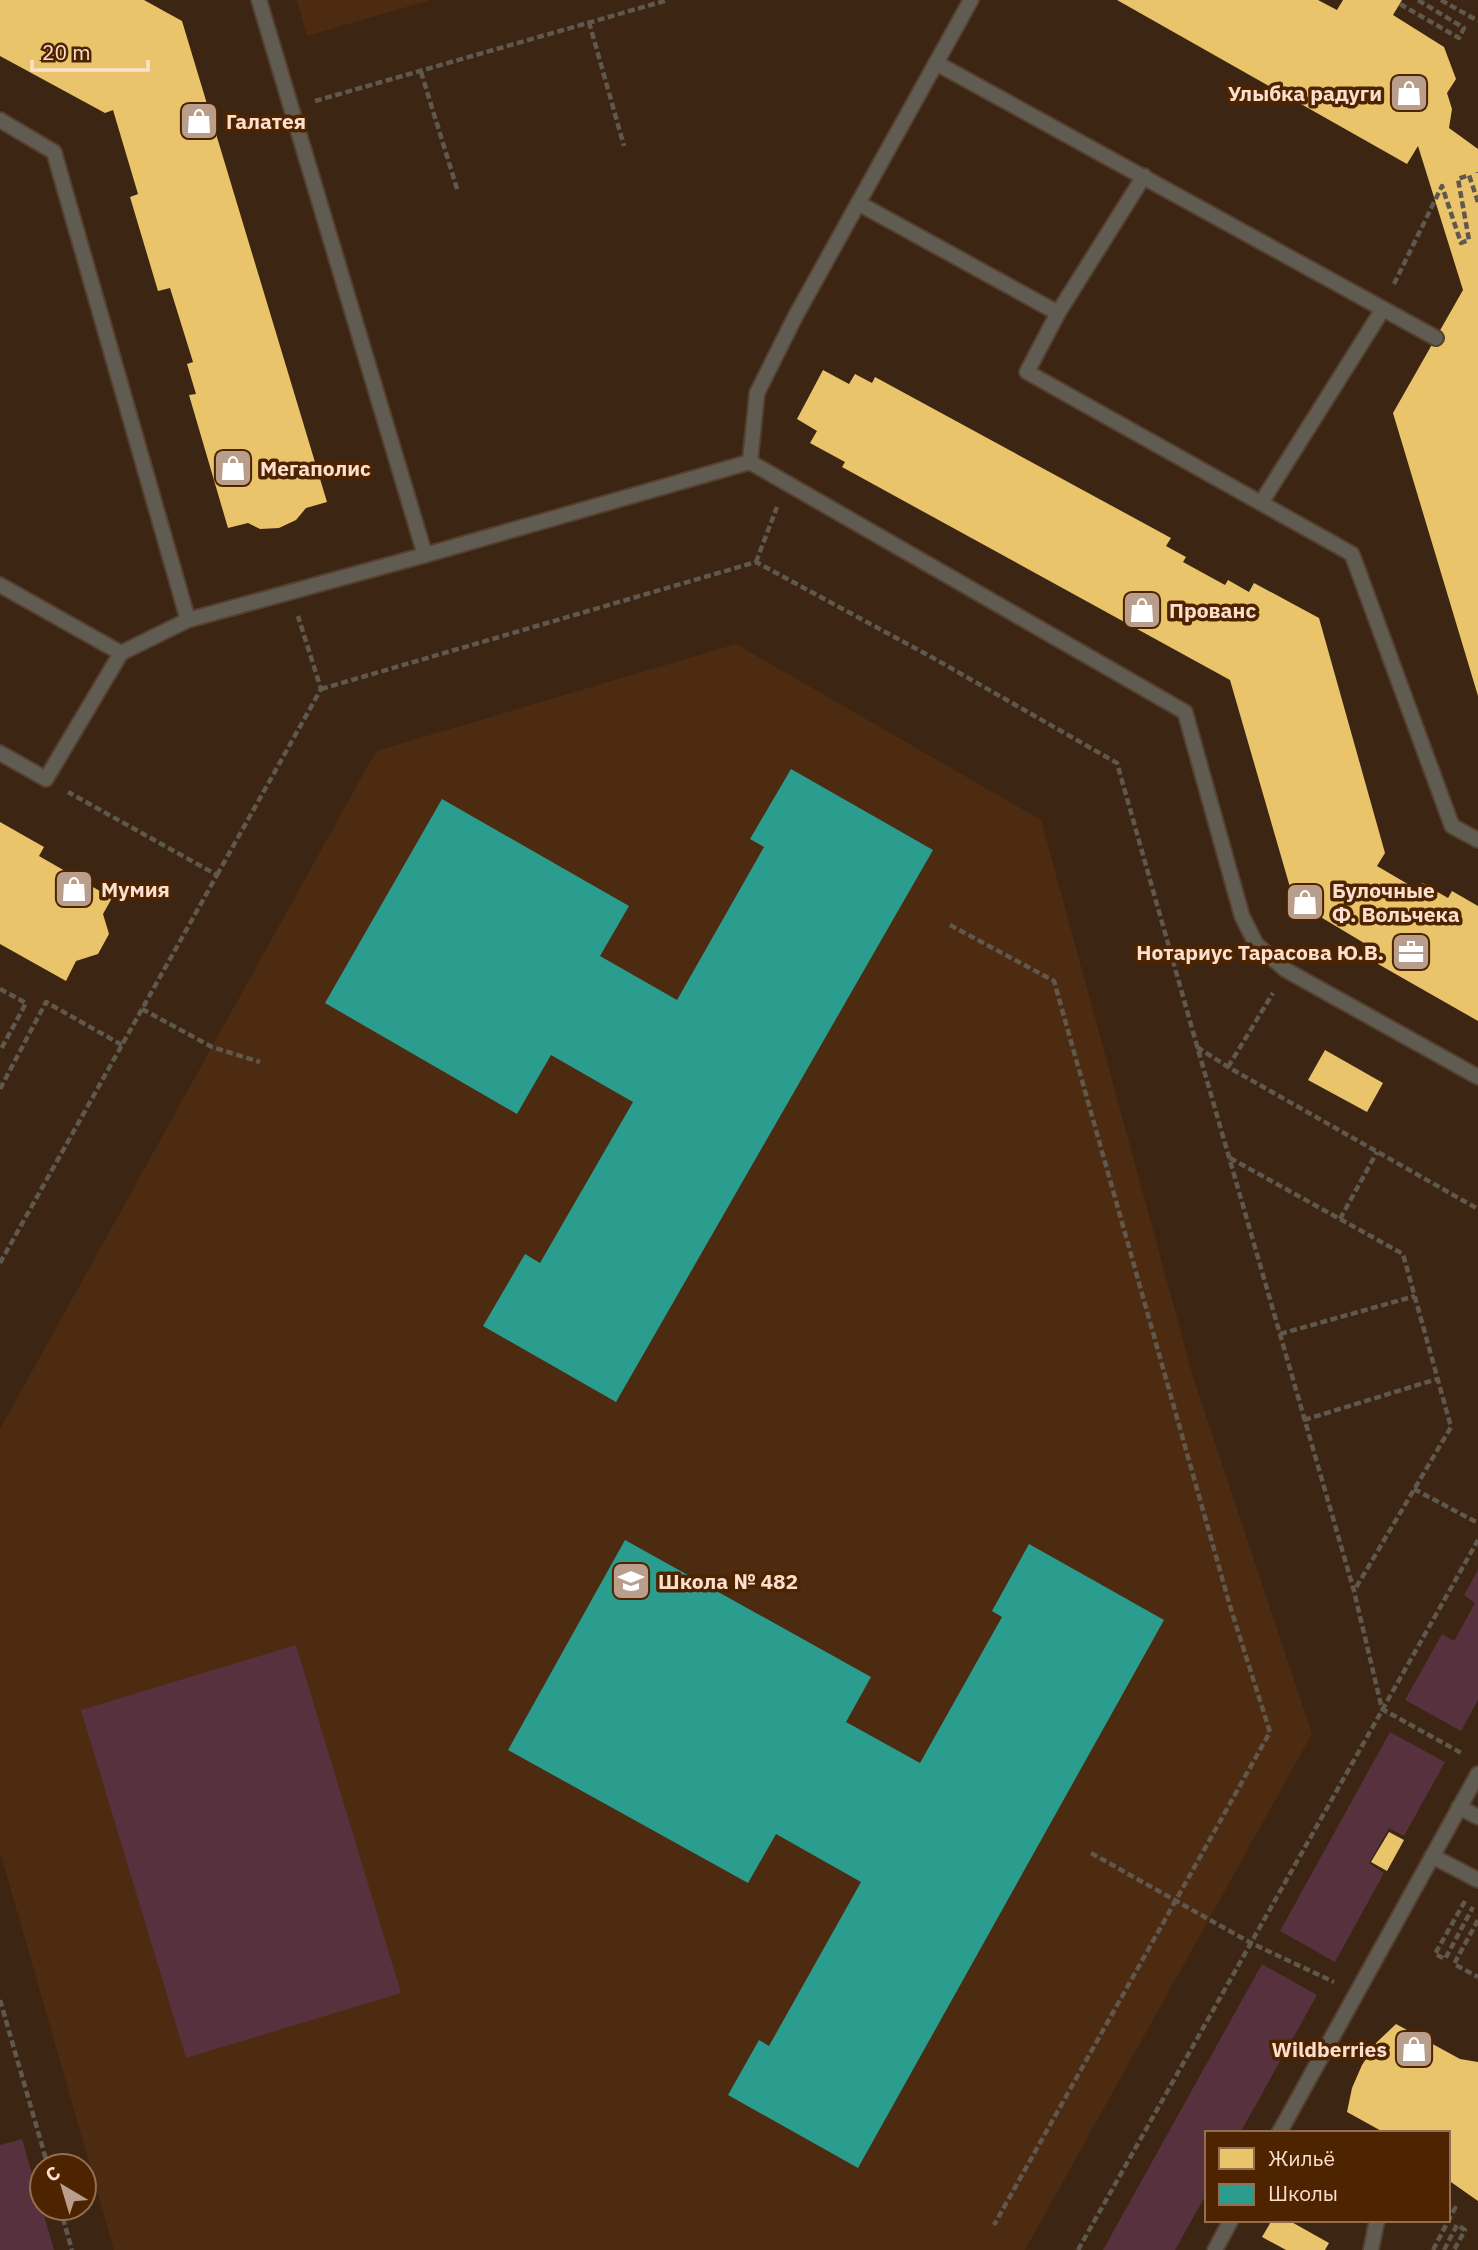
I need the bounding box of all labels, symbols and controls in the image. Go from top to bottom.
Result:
scale bar [32,28,147,72]
text: 20 m [42,38,91,66]
shop icon: Улыбка радуги [1388,72,1430,114]
place label: Улыбка радуги [1228,79,1382,107]
shop icon: Галатея [178,100,220,142]
place label: Галатея [226,107,306,135]
shop icon: Мегаполис [212,447,254,489]
place label: Мегаполис [260,454,371,482]
shop icon: Прованс [1121,589,1163,631]
place label: Прованс [1169,596,1256,624]
shop icon: Мумия [53,868,95,910]
place label: Мумия [101,875,170,903]
place label: Булочные Ф. Вольчека [1332,876,1460,928]
shop icon: Булочные Ф. Вольчека [1284,881,1326,923]
office icon: Нотариус Тарасова Ю.В. [1390,931,1432,973]
place label: Нотариус Тарасова Ю.В. [1136,938,1384,966]
school or university icon: Школа № 482 [610,1560,652,1602]
place label: Школа № 482 [658,1567,798,1595]
shop icon: Wildberries [1393,2028,1435,2070]
place label: Wildberries [1272,2035,1387,2063]
legend [1205,2131,1450,2222]
text: Жильё [1268,2144,1335,2172]
north arrow [28,2152,98,2222]
text: С [40,2160,65,2187]
text: Школы [1268,2179,1338,2207]

